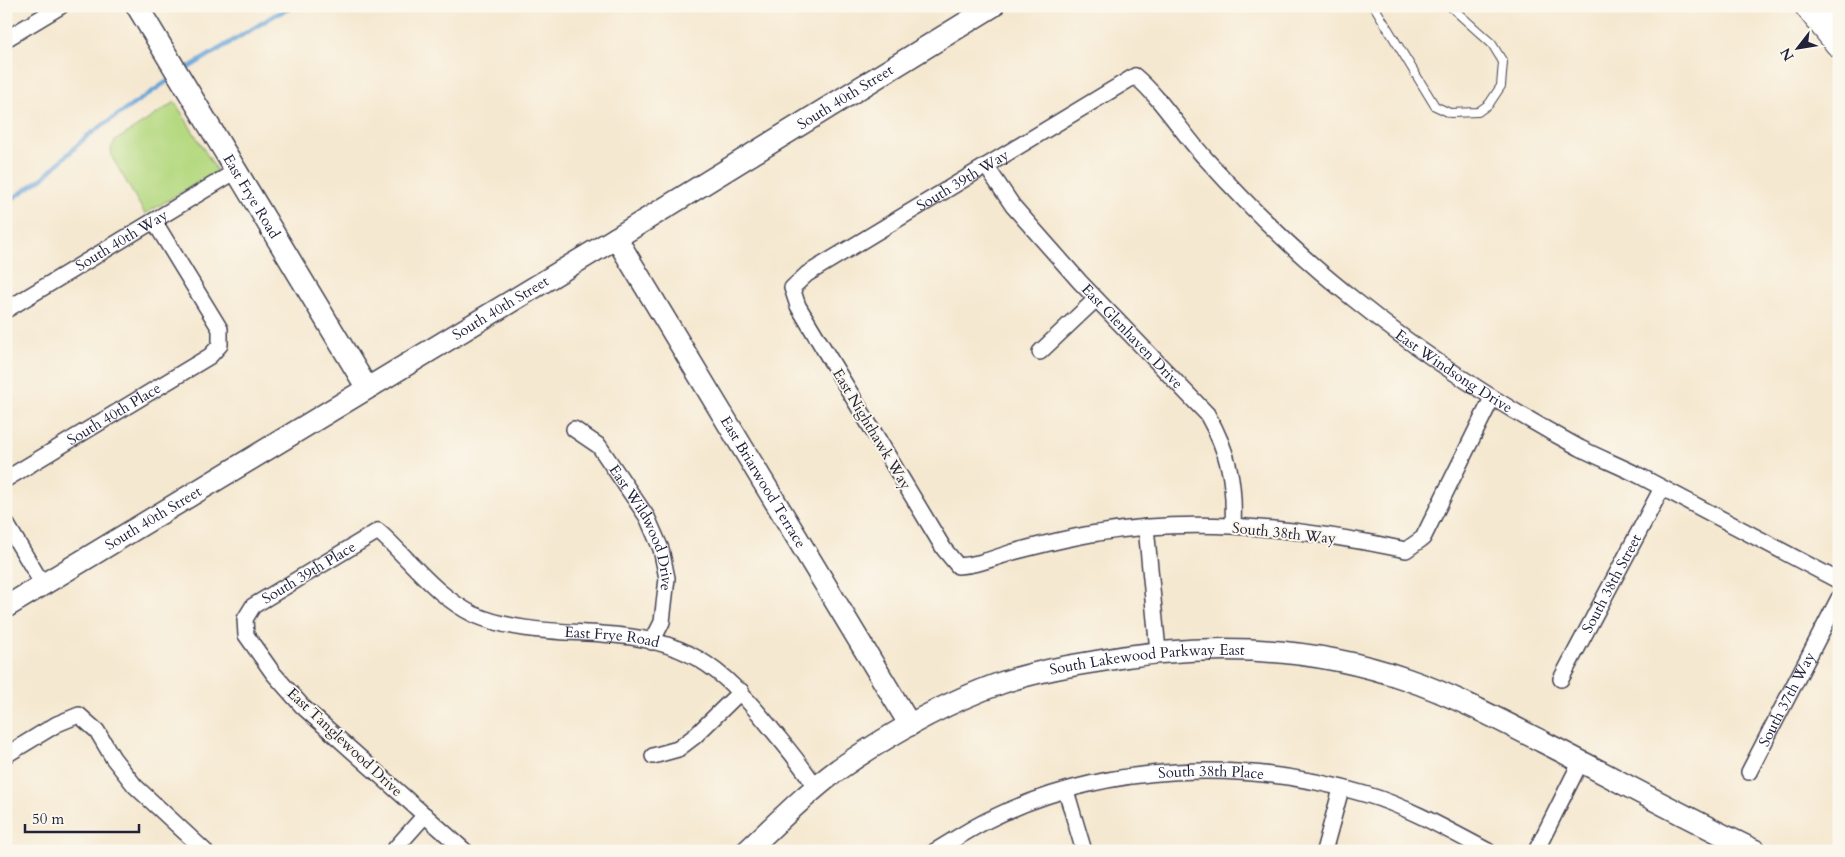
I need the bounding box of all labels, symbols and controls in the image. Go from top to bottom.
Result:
north arrow [1772,22,1822,72]
text: N [1776,44,1799,65]
street label: South 40th Street [793,60,897,134]
street label: South 39th Way [913,145,1012,216]
street label: East Frye Road [218,150,285,242]
street label: South 40th Way [72,205,171,276]
street label: South 40th Street [449,271,553,345]
street label: East Glenhaven Drive [1077,279,1188,393]
street label: East Windsong Drive [1391,325,1516,418]
street label: East Nighthawk Way [828,365,916,493]
street label: South 40th Place [63,378,165,450]
street label: East Briarwood Terrace [716,412,811,552]
street label: East Wildwood Drive [604,461,677,592]
street label: South 40th Street [101,481,205,555]
street label: South 38th Way [1231,518,1337,548]
street label: South 38th Street [1577,530,1646,637]
street label: South 39th Place [258,537,360,608]
street label: East Frye Road [564,622,662,652]
street label: South Lakewood Parkway East [1048,640,1245,680]
street label: South 37th Way [1754,648,1820,750]
street label: East Tanglewood Drive [283,683,407,801]
street label: South 38th Place [1157,761,1265,784]
scale bar [25,802,139,834]
text: 50 m [32,809,64,829]

